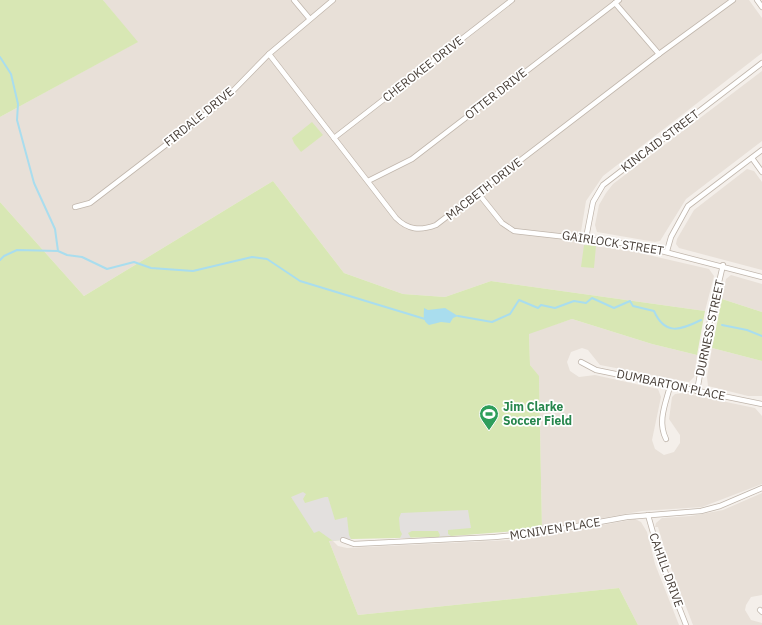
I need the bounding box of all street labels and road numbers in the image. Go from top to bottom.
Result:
street label: CHEROKEE DRIVE [379,32,466,105]
street label: OTTER DRIVE [462,65,530,122]
street label: FIRDALE DRIVE [161,84,237,149]
street label: KINCAID STREET [618,106,702,175]
street label: MACBETH DRIVE [443,154,525,223]
street label: GAIRLOCK STREET [561,227,665,258]
street label: DURNESS STREET [692,278,727,377]
street label: DUMBARTON PLACE [615,366,727,403]
street label: MCNIVEN PLACE [509,514,601,543]
street label: CAHILL DRIVE [646,531,687,609]

